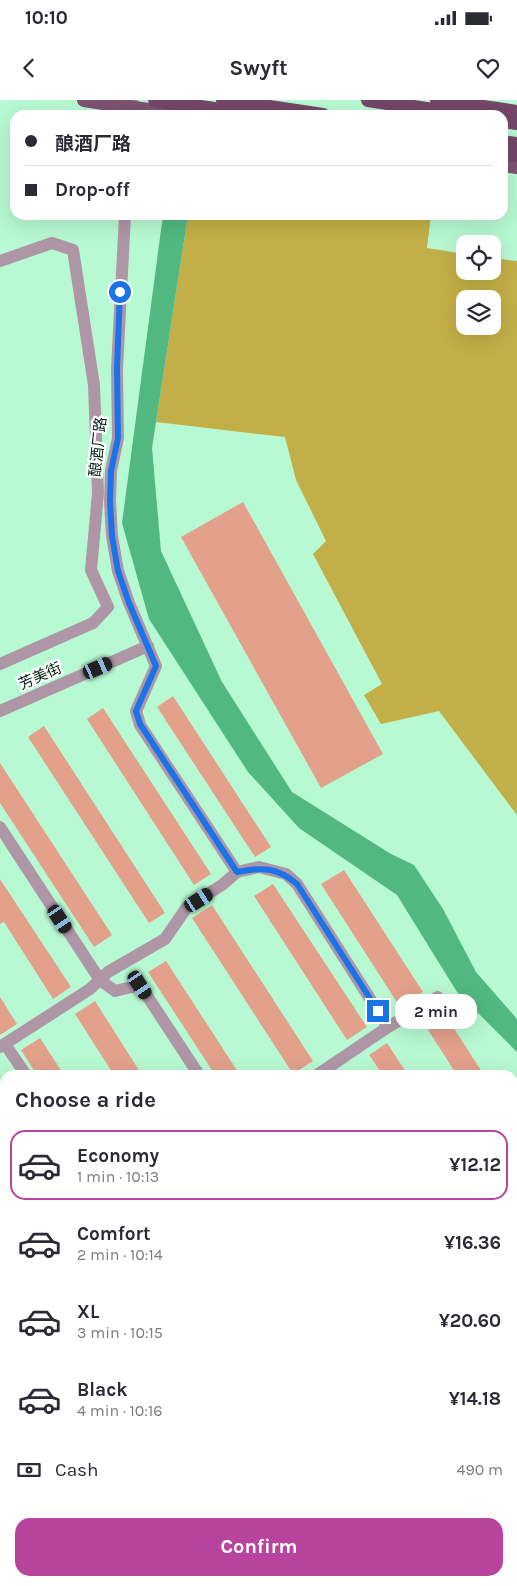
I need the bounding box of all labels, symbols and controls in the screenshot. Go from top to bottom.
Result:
text: 10:10 [25,7,68,29]
icon: back [15,54,43,82]
icon: heart [474,54,502,82]
text: Swyft [229,55,288,81]
text: 酿酒厂路 [55,133,131,155]
text: Drop-off [55,179,130,201]
map controls [456,235,501,335]
button: locate [456,235,501,280]
route start [109,281,131,303]
button: layers [456,290,501,335]
street label: 酿酒厂路 [86,416,110,478]
car [81,655,114,681]
street label: 芳美街 [16,659,64,693]
car [182,886,215,914]
car [45,902,74,936]
car [125,968,154,1002]
callout: 2 min [396,994,478,1028]
route end [367,1000,389,1022]
text: 2 min [414,1002,458,1021]
text: Choose a ride [15,1087,156,1113]
icon: car [17,1143,62,1188]
text: Economy [77,1145,159,1167]
text: ¥12.12 [449,1154,501,1176]
text: 1 min · 10:13 [77,1167,159,1186]
icon: car [17,1221,62,1266]
text: Comfort [77,1223,151,1245]
text: ¥16.36 [444,1232,501,1254]
text: 2 min · 10:14 [77,1245,163,1264]
icon: car [17,1299,62,1344]
text: XL [77,1301,99,1323]
text: ¥20.60 [439,1310,501,1332]
text: 3 min · 10:15 [77,1323,163,1342]
icon: car [17,1377,62,1422]
text: Black [77,1379,128,1401]
text: ¥14.18 [449,1388,501,1410]
text: 4 min · 10:16 [77,1401,163,1420]
icon: cash [15,1456,43,1484]
text: Cash [55,1459,99,1481]
text: 490 m [457,1460,503,1479]
button: Confirm [15,1518,503,1576]

